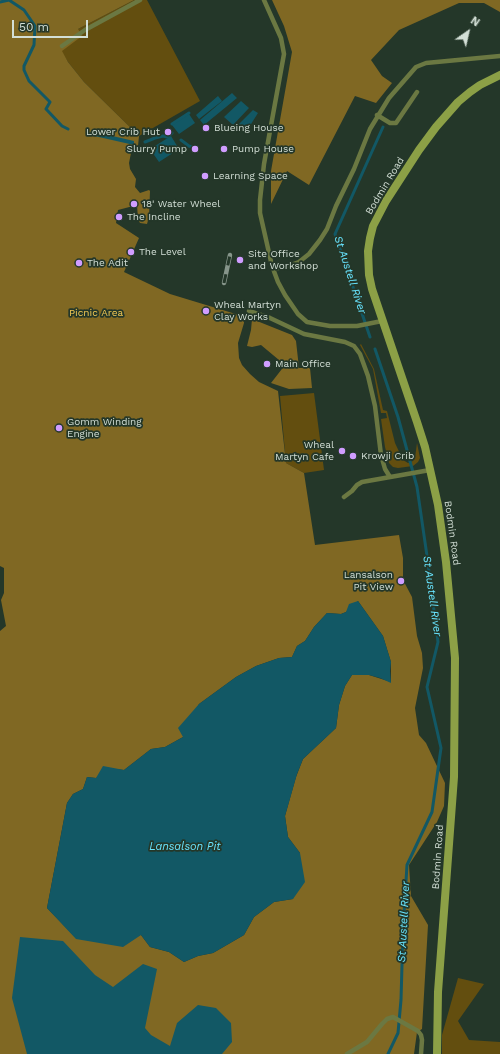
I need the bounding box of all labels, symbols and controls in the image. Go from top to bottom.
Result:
scale bar [14,12,90,38]
north arrow [448,12,488,52]
text: N [468,14,482,29]
text: 50 m [19,20,49,34]
place label: Blueing House [214,122,284,134]
marker: Blueing House [201,123,211,133]
place label: Lower Crib Hut [86,126,160,138]
marker: Lower Crib Hut [163,127,173,137]
place label: Slurry Pump [127,143,187,155]
place label: Pump House [232,143,294,155]
marker: Slurry Pump [190,144,200,154]
marker: Pump House [219,144,229,154]
street label: Bodmin Road [363,155,407,217]
place label: Learning Space [213,170,288,182]
marker: Learning Space [200,171,210,181]
place label: 18' Water Wheel [142,198,220,210]
marker: 18' Water Wheel [129,199,139,209]
place label: The Incline [127,211,181,223]
marker: The Incline [114,212,124,222]
water label: St Austell River [331,234,369,316]
place label: The Level [139,246,186,258]
marker: The Level [126,247,136,257]
place label: Site Office and Workshop [248,248,318,272]
marker: Site Office and Workshop [235,255,245,265]
place label: The Adit [87,257,128,269]
marker: The Adit [74,258,84,268]
place label: Wheal Martyn Clay Works [214,299,281,322]
marker: Wheal Martyn Clay Works [201,306,211,316]
park label: Picnic Area [69,307,123,319]
place label: Main Office [275,358,331,370]
marker: Main Office [262,359,272,369]
place label: Gomm Winding Engine [67,416,142,440]
marker: Gomm Winding Engine [54,423,64,433]
place label: Wheal Martyn Cafe [275,439,334,462]
marker: Wheal Martyn Cafe [337,446,347,456]
place label: Krowji Crib [361,450,414,462]
marker: Krowji Crib [348,451,358,461]
street label: Bodmin Road [442,500,462,566]
water label: St Austell River [420,555,444,637]
place label: Lansalson Pit View [344,569,393,592]
marker: Lansalson Pit View [396,576,406,586]
street label: Bodmin Road [430,824,446,890]
water label: Lansalson Pit [149,840,221,854]
water label: St Austell River [395,881,413,963]

